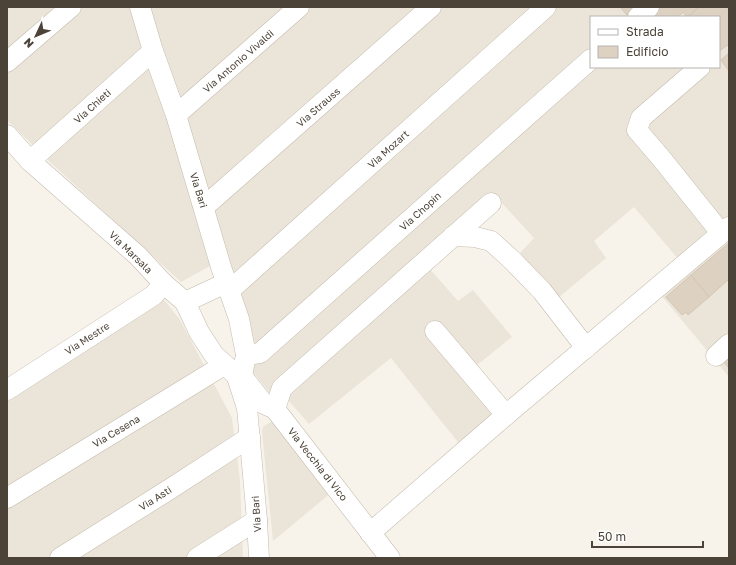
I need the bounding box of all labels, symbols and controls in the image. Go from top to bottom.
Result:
north arrow [16,16,56,56]
legend [590,16,720,68]
text: Strada [626,24,664,39]
street label: Via Antonio Vivaldi [200,27,276,95]
text: N [21,36,36,51]
text: Edificio [626,44,668,59]
street label: Via Strauss [294,85,342,129]
street label: Via Chieti [71,86,113,126]
street label: Via Mozart [365,127,411,171]
street label: Via Bari [188,171,210,209]
street label: Via Chopin [397,189,443,233]
street label: Via Marsala [107,228,155,276]
street label: Via Mestre [62,319,112,357]
street label: Via Cesena [90,412,142,450]
street label: Via Vecchia di Vico [286,425,350,503]
street label: Via Asti [136,483,174,513]
street label: Via Bari [249,495,263,533]
scale bar [592,523,703,549]
text: 50 m [598,529,626,544]

